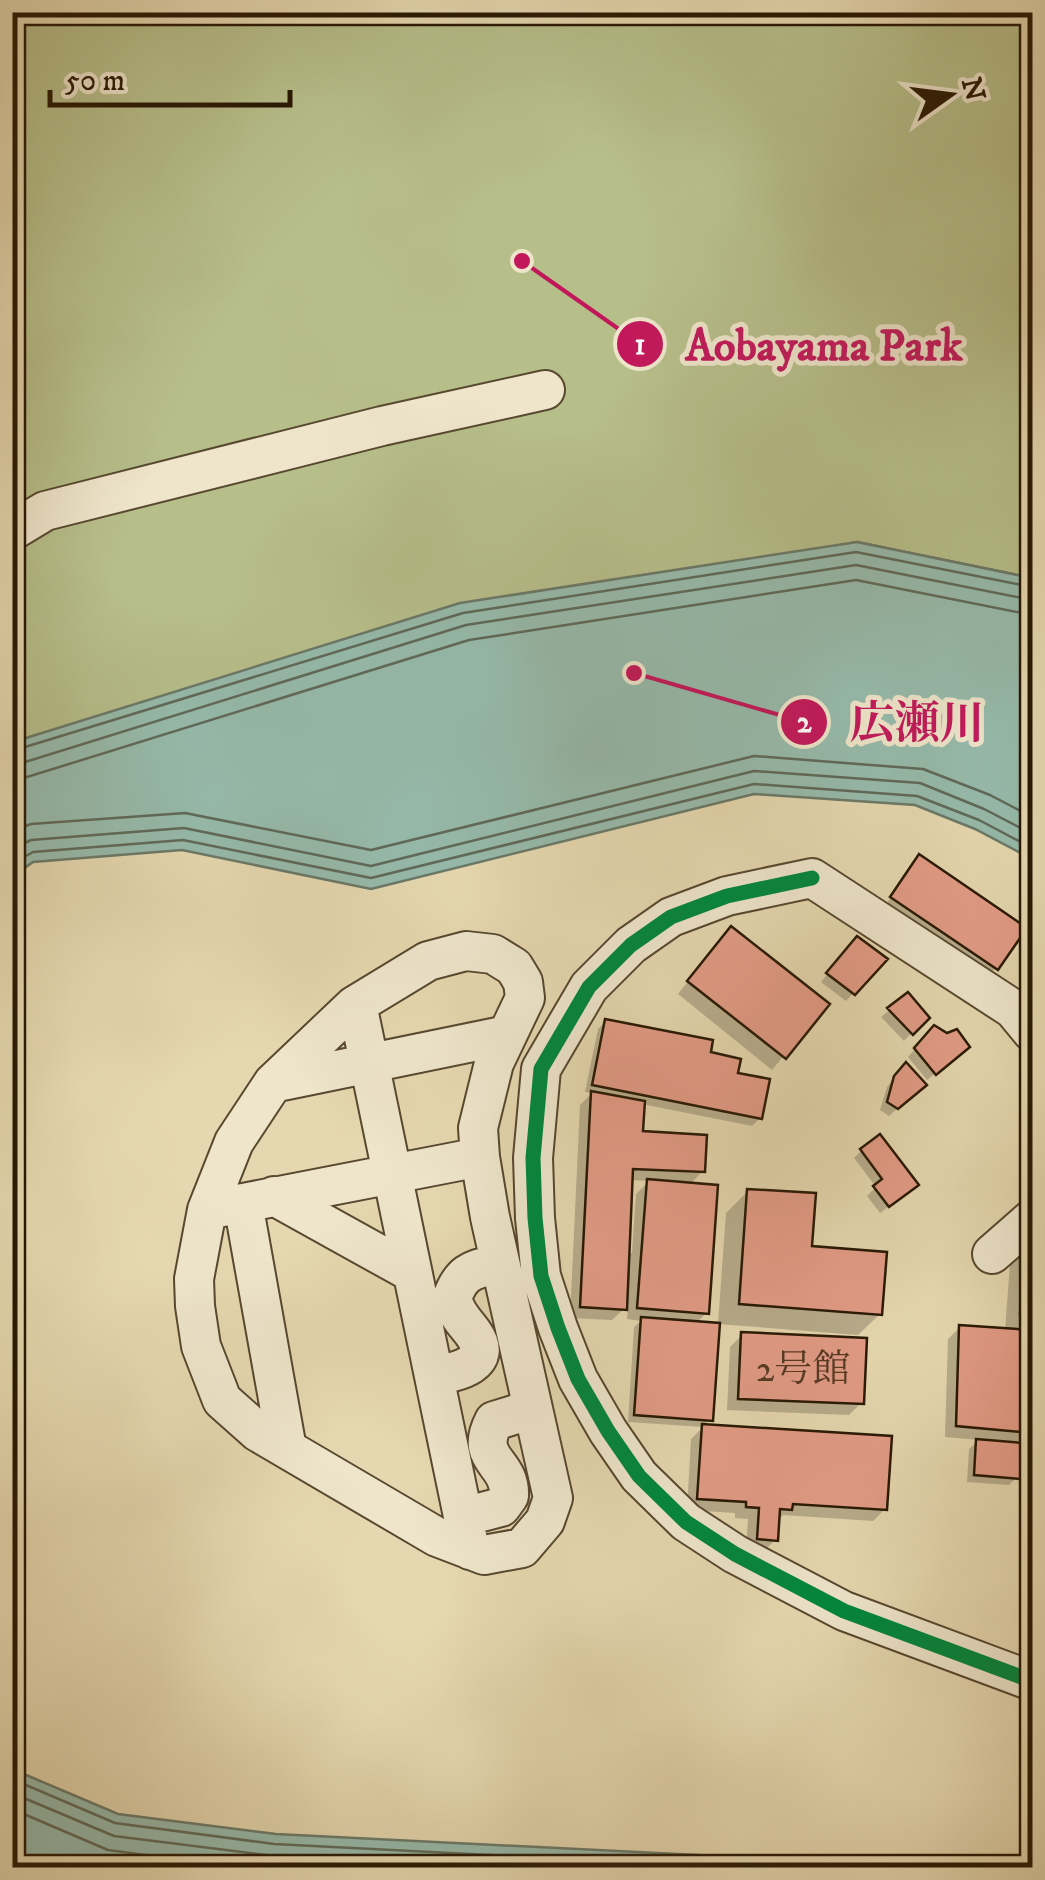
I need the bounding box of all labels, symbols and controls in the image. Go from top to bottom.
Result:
scale bar [50,45,290,107]
north arrow [900,45,1000,145]
text: 50 m [65,63,125,100]
text: N [953,74,993,105]
callout: Aobayama Park [615,306,983,381]
text: Aobayama Park [684,319,963,375]
text: 1 [634,327,646,364]
callout: 広瀬川 [779,684,1004,759]
text: 広瀬川 [849,697,985,753]
text: 2 [797,705,812,742]
house number: 2号館 [756,1346,850,1394]

